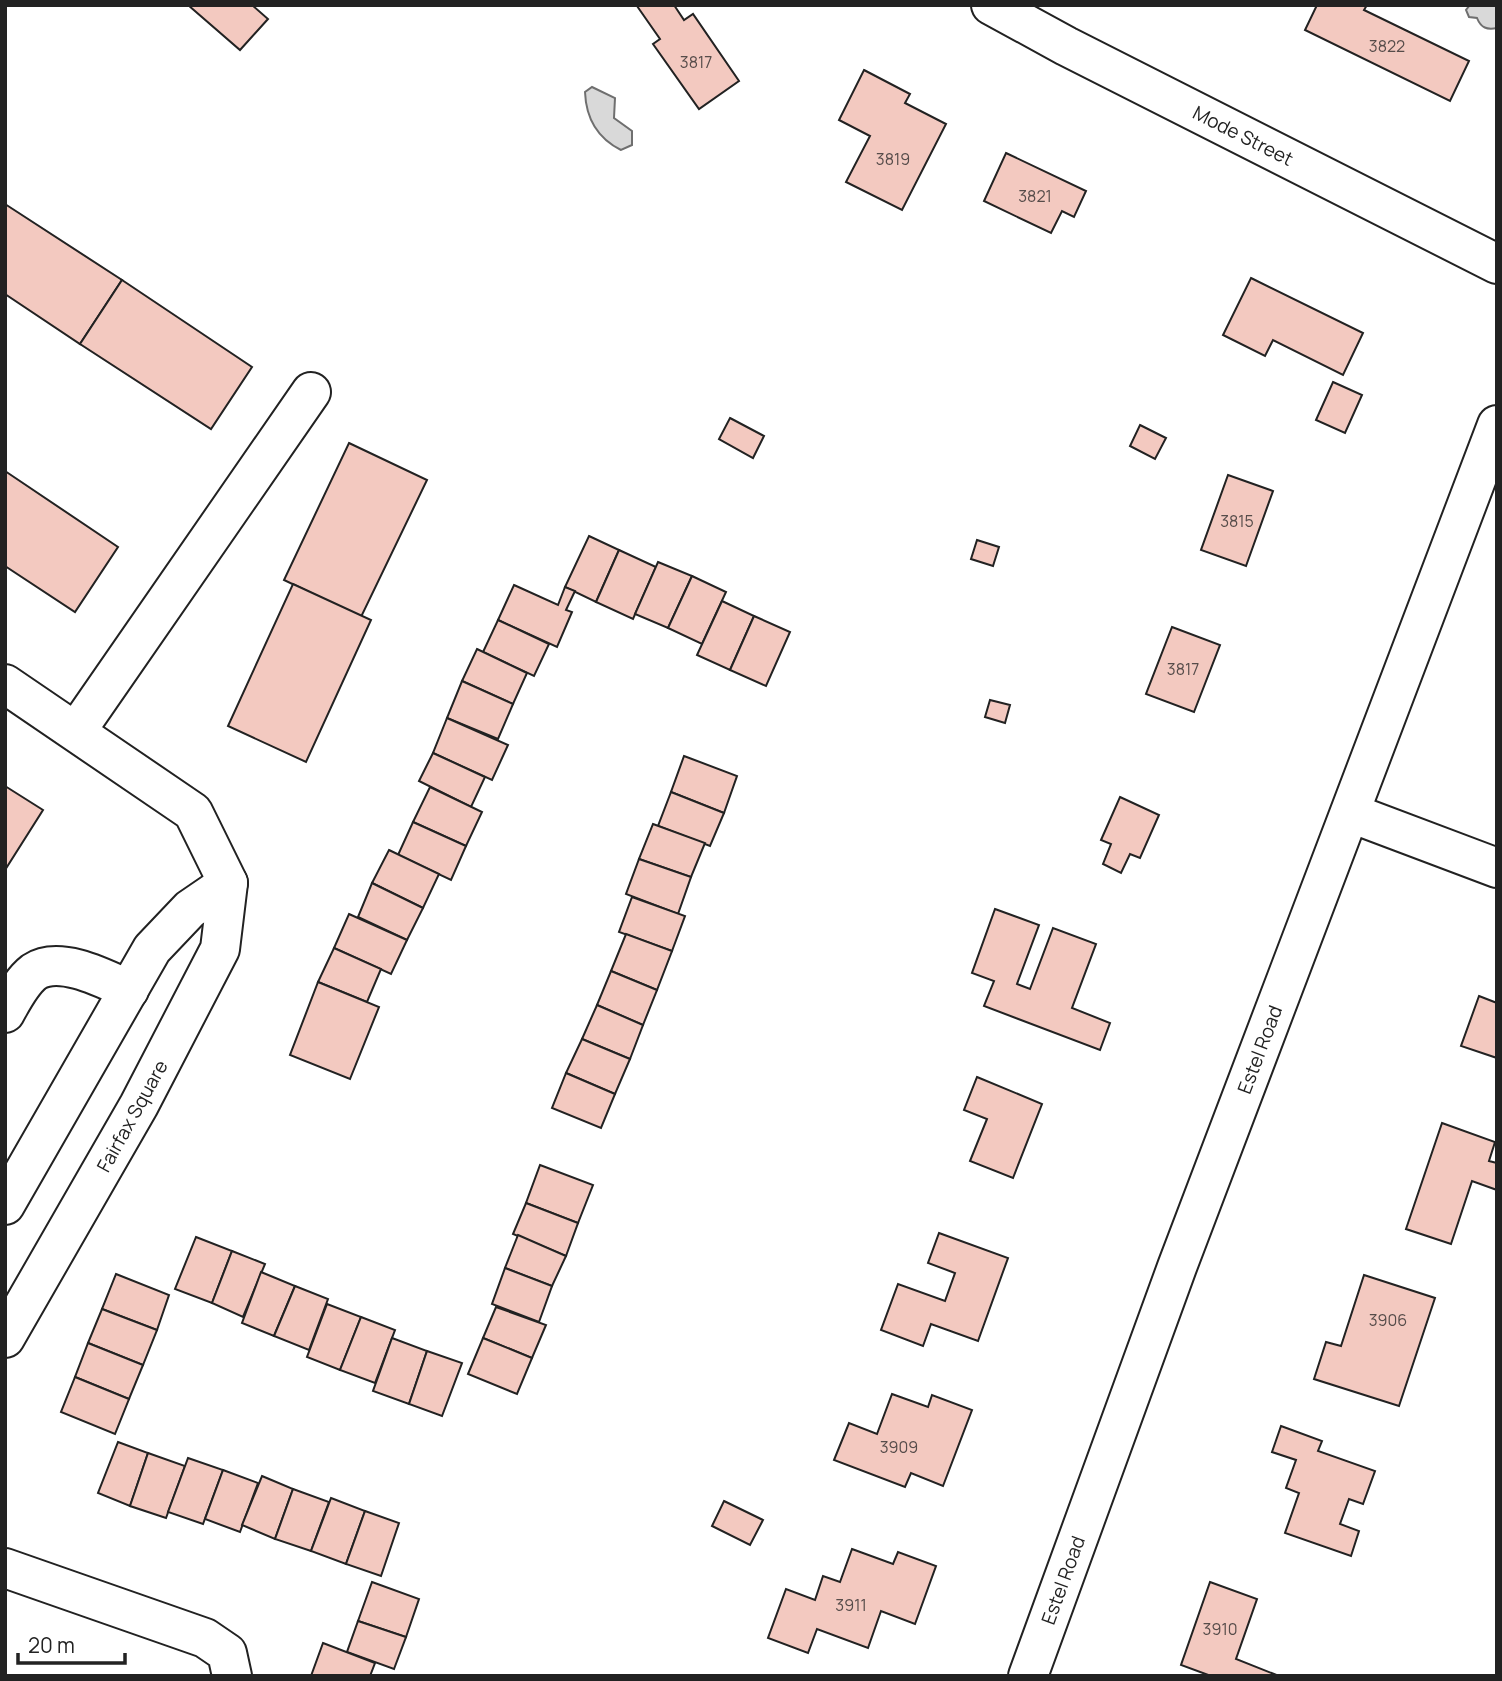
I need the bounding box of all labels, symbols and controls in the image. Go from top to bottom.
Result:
house number: 3822 [1369,35,1405,57]
house number: 3817 [680,51,712,73]
street label: Mode Street [1189,99,1298,172]
house number: 3819 [876,148,910,170]
house number: 3821 [1018,185,1052,207]
house number: 3815 [1220,510,1254,532]
house number: 3817 [1167,658,1199,680]
street label: Estel Road [1231,1002,1288,1097]
street label: Fairfax Square [90,1055,174,1177]
house number: 3906 [1369,1309,1407,1331]
house number: 3909 [880,1436,918,1458]
street label: Estel Road [1035,1532,1091,1628]
house number: 3911 [835,1594,867,1616]
house number: 3910 [1203,1618,1237,1640]
scale bar [18,1622,124,1666]
text: 20 m [28,1631,75,1659]

